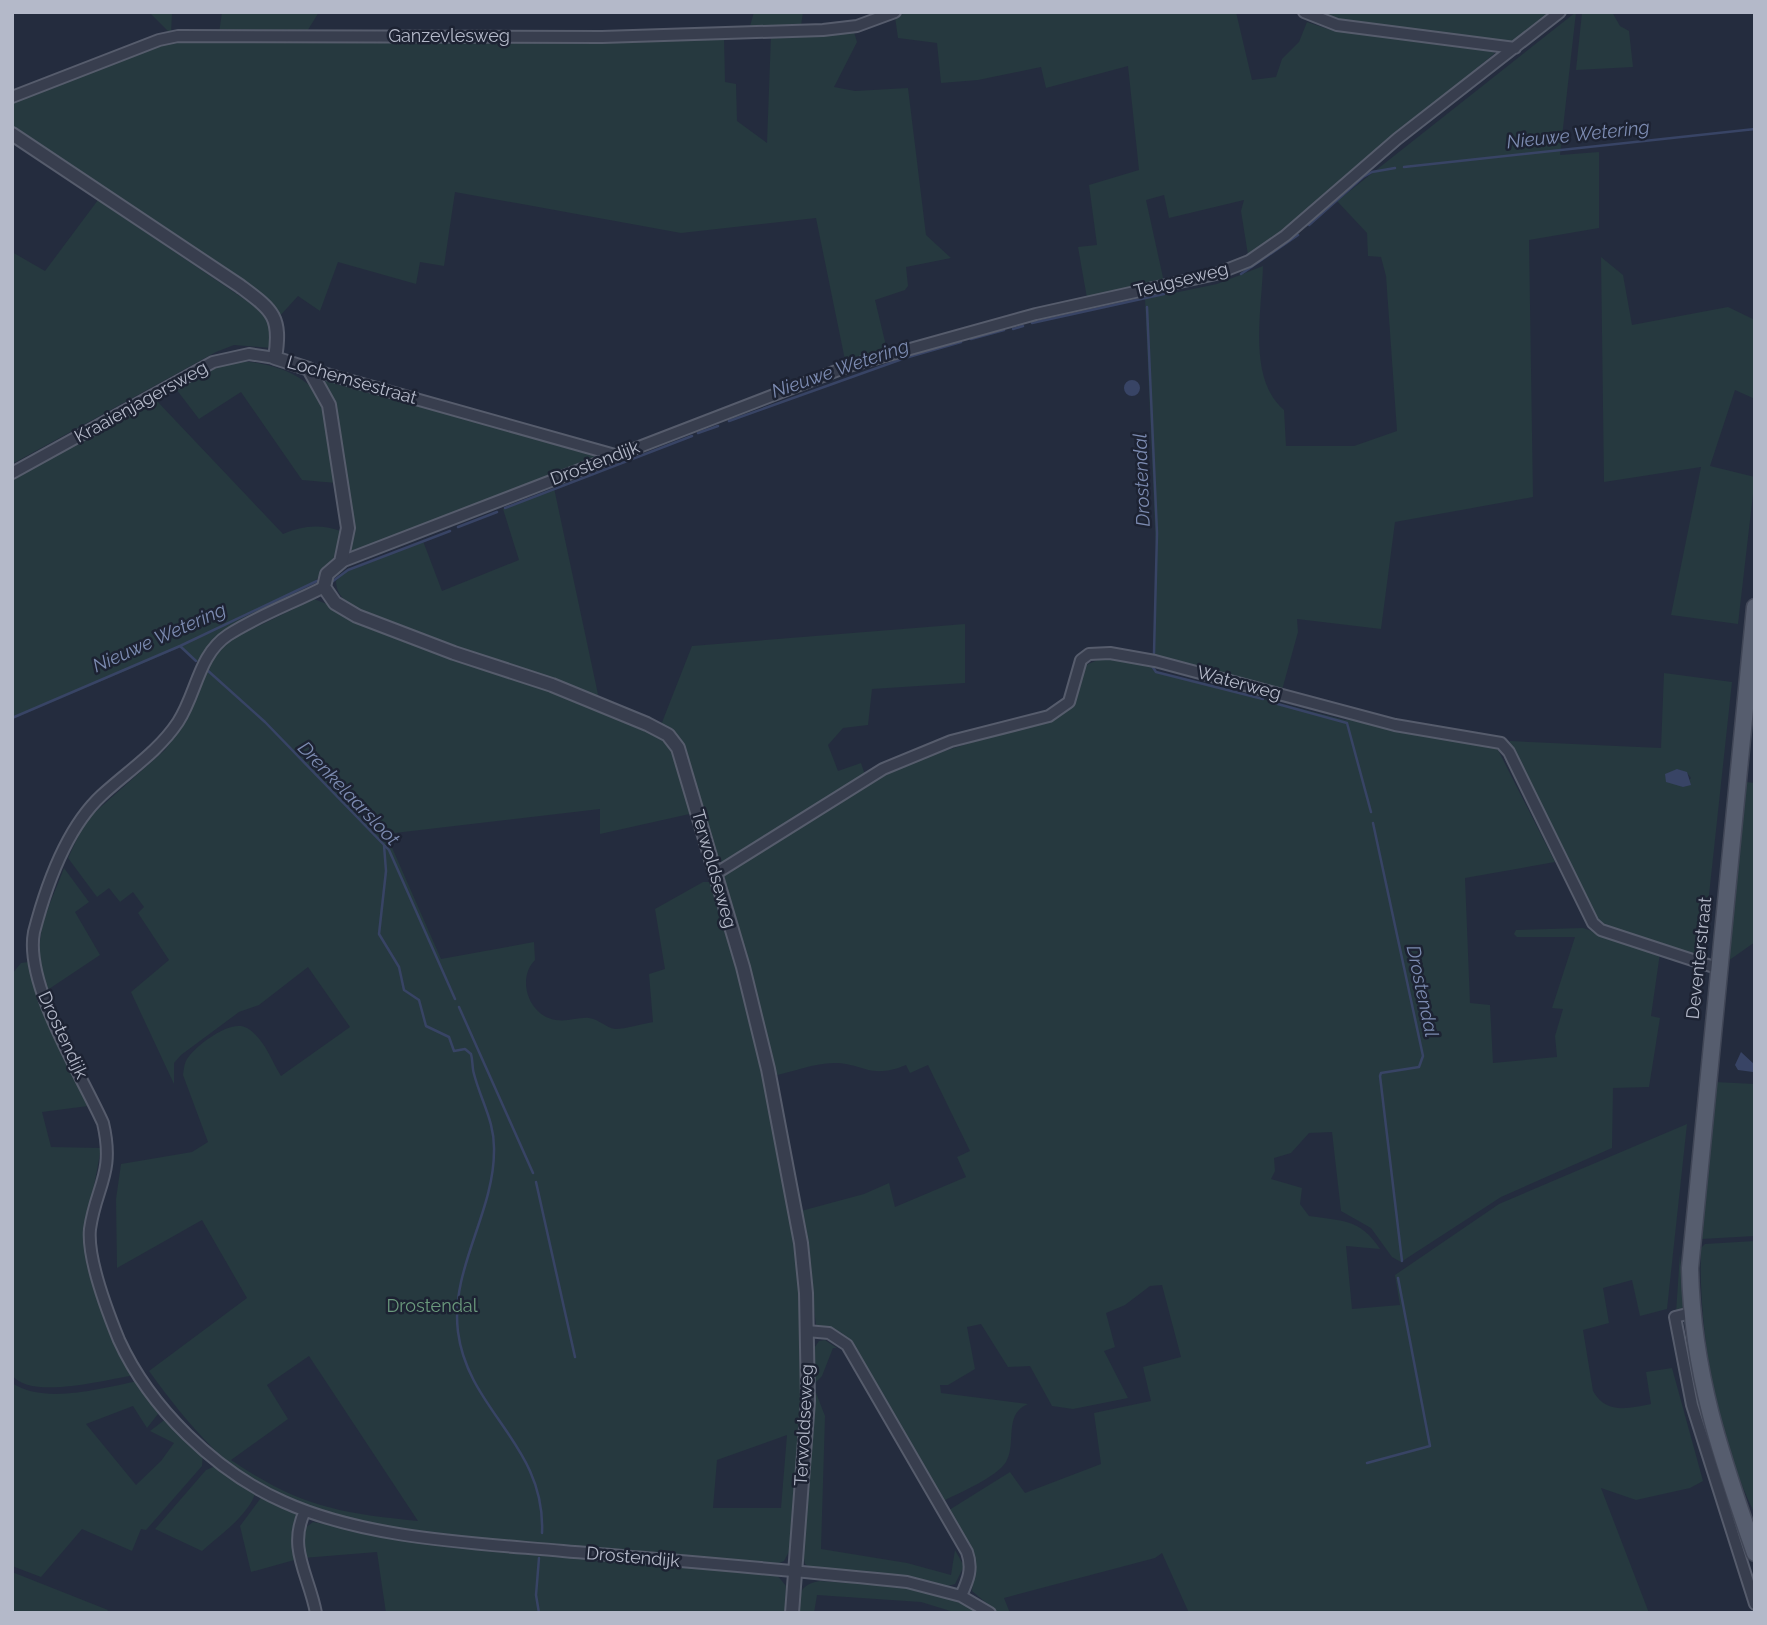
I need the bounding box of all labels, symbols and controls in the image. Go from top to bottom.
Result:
street label: Ganzevlesweg [388,25,510,46]
water label: Nieuwe Wetering [1505,116,1651,152]
street label: Teugseweg [1132,258,1230,301]
water label: Nieuwe Wetering [768,334,912,402]
street label: Lochemsestraat [285,351,420,408]
street label: Kraaienjagersweg [71,356,211,447]
water label: Drostendal [1128,433,1154,527]
street label: Drostendijk [547,436,643,489]
water label: Nieuwe Wetering [89,598,229,676]
street label: Waterweg [1195,661,1284,704]
water label: Drenkelaarsloot [294,736,405,850]
street label: Terwoldseweg [688,807,741,930]
street label: Deventerstraat [1682,896,1715,1020]
water label: Drostendal [1403,943,1443,1039]
street label: Drostendijk [34,988,93,1082]
park label: Drostendal [386,1295,478,1316]
street label: Terwoldseweg [790,1364,817,1486]
street label: Drostendijk [585,1542,681,1571]

